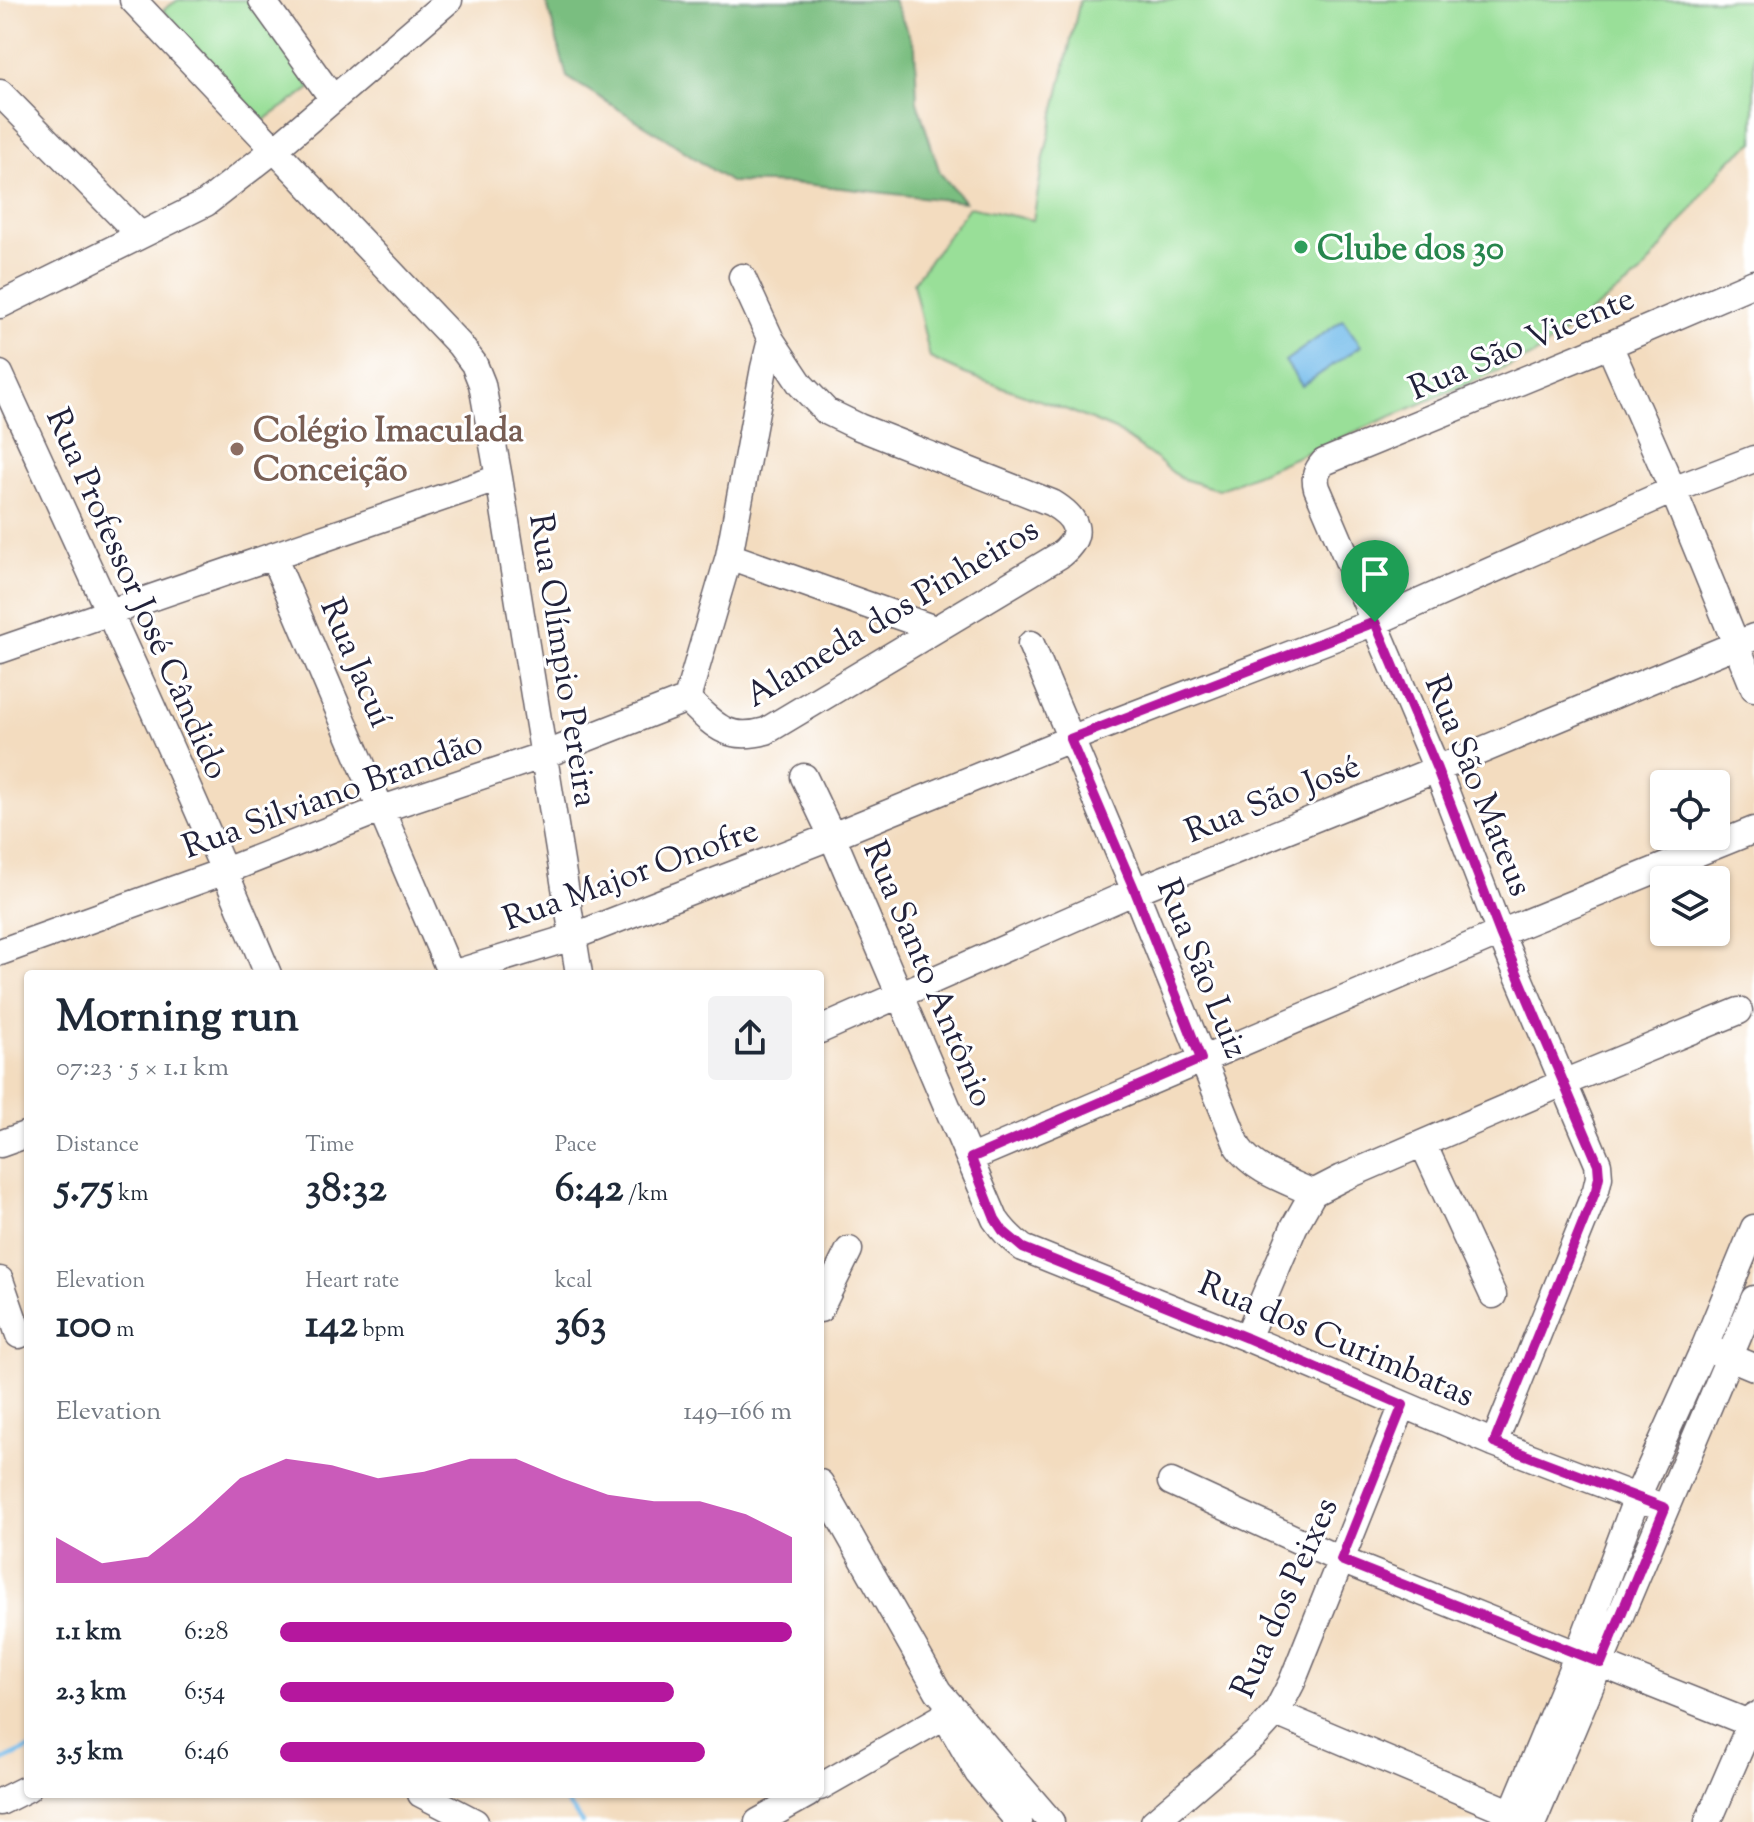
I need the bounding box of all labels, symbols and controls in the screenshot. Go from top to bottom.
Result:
place label: Clube dos 30 [1317,226,1504,275]
marker: Clube dos 30 [1292,238,1310,256]
street label: Rua São Vicente [1402,276,1643,415]
street label: Rua Professor José Cândido [32,401,240,788]
place label: Colégio Imaculada Conceição [253,408,524,496]
marker: Colégio Imaculada Conceição [228,440,246,458]
street label: Alameda dos Pinheiros [737,507,1049,721]
street label: Rua Olímpio Pereira [514,510,609,811]
pin [1341,540,1409,622]
icon: arrive [1353,552,1397,596]
street label: Rua Jacuí [306,591,404,735]
street label: Rua São Mateus [1410,669,1543,904]
street label: Rua Silviano Brandão [176,719,490,873]
street label: Rua São José [1178,743,1368,858]
map controls [1650,770,1730,946]
button: locate [1650,770,1730,850]
street label: Rua Major Onofre [497,807,766,945]
street label: Rua Santo Antônio [849,834,1005,1115]
button: layers [1650,866,1730,946]
street label: Rua São Luiz [1142,872,1259,1066]
text: Morning run [56,988,299,1051]
button: share [708,996,792,1080]
text: 07:23 · 5 × 1.1 km [56,1050,229,1087]
text: Distance [56,1130,139,1162]
text: Time [305,1130,354,1162]
text: Pace [555,1130,597,1162]
text: 5.75 [56,1162,113,1219]
text: 38:32 [305,1162,387,1219]
text: 6:42 [555,1162,623,1219]
text: km [113,1179,148,1211]
text: /km [623,1179,668,1211]
street label: Rua dos Curimbatas [1190,1261,1481,1421]
text: Elevation [56,1266,145,1298]
text: Heart rate [305,1266,399,1298]
text: kcal [555,1266,592,1298]
text: 100 [56,1298,112,1355]
text: 142 [305,1298,358,1355]
text: 363 [555,1298,607,1355]
text: m [112,1315,134,1347]
text: bpm [358,1315,405,1347]
text: Elevation [56,1394,161,1431]
text: 149–166 m [683,1394,792,1431]
street label: Rua dos Peixes [1220,1490,1352,1706]
text: 1.1 km [56,1614,121,1651]
text: 6:28 [184,1614,229,1651]
text: 2.3 km [56,1674,126,1711]
text: 6:54 [184,1674,225,1711]
text: 3.5 km [56,1734,123,1771]
text: 6:46 [184,1734,229,1771]

